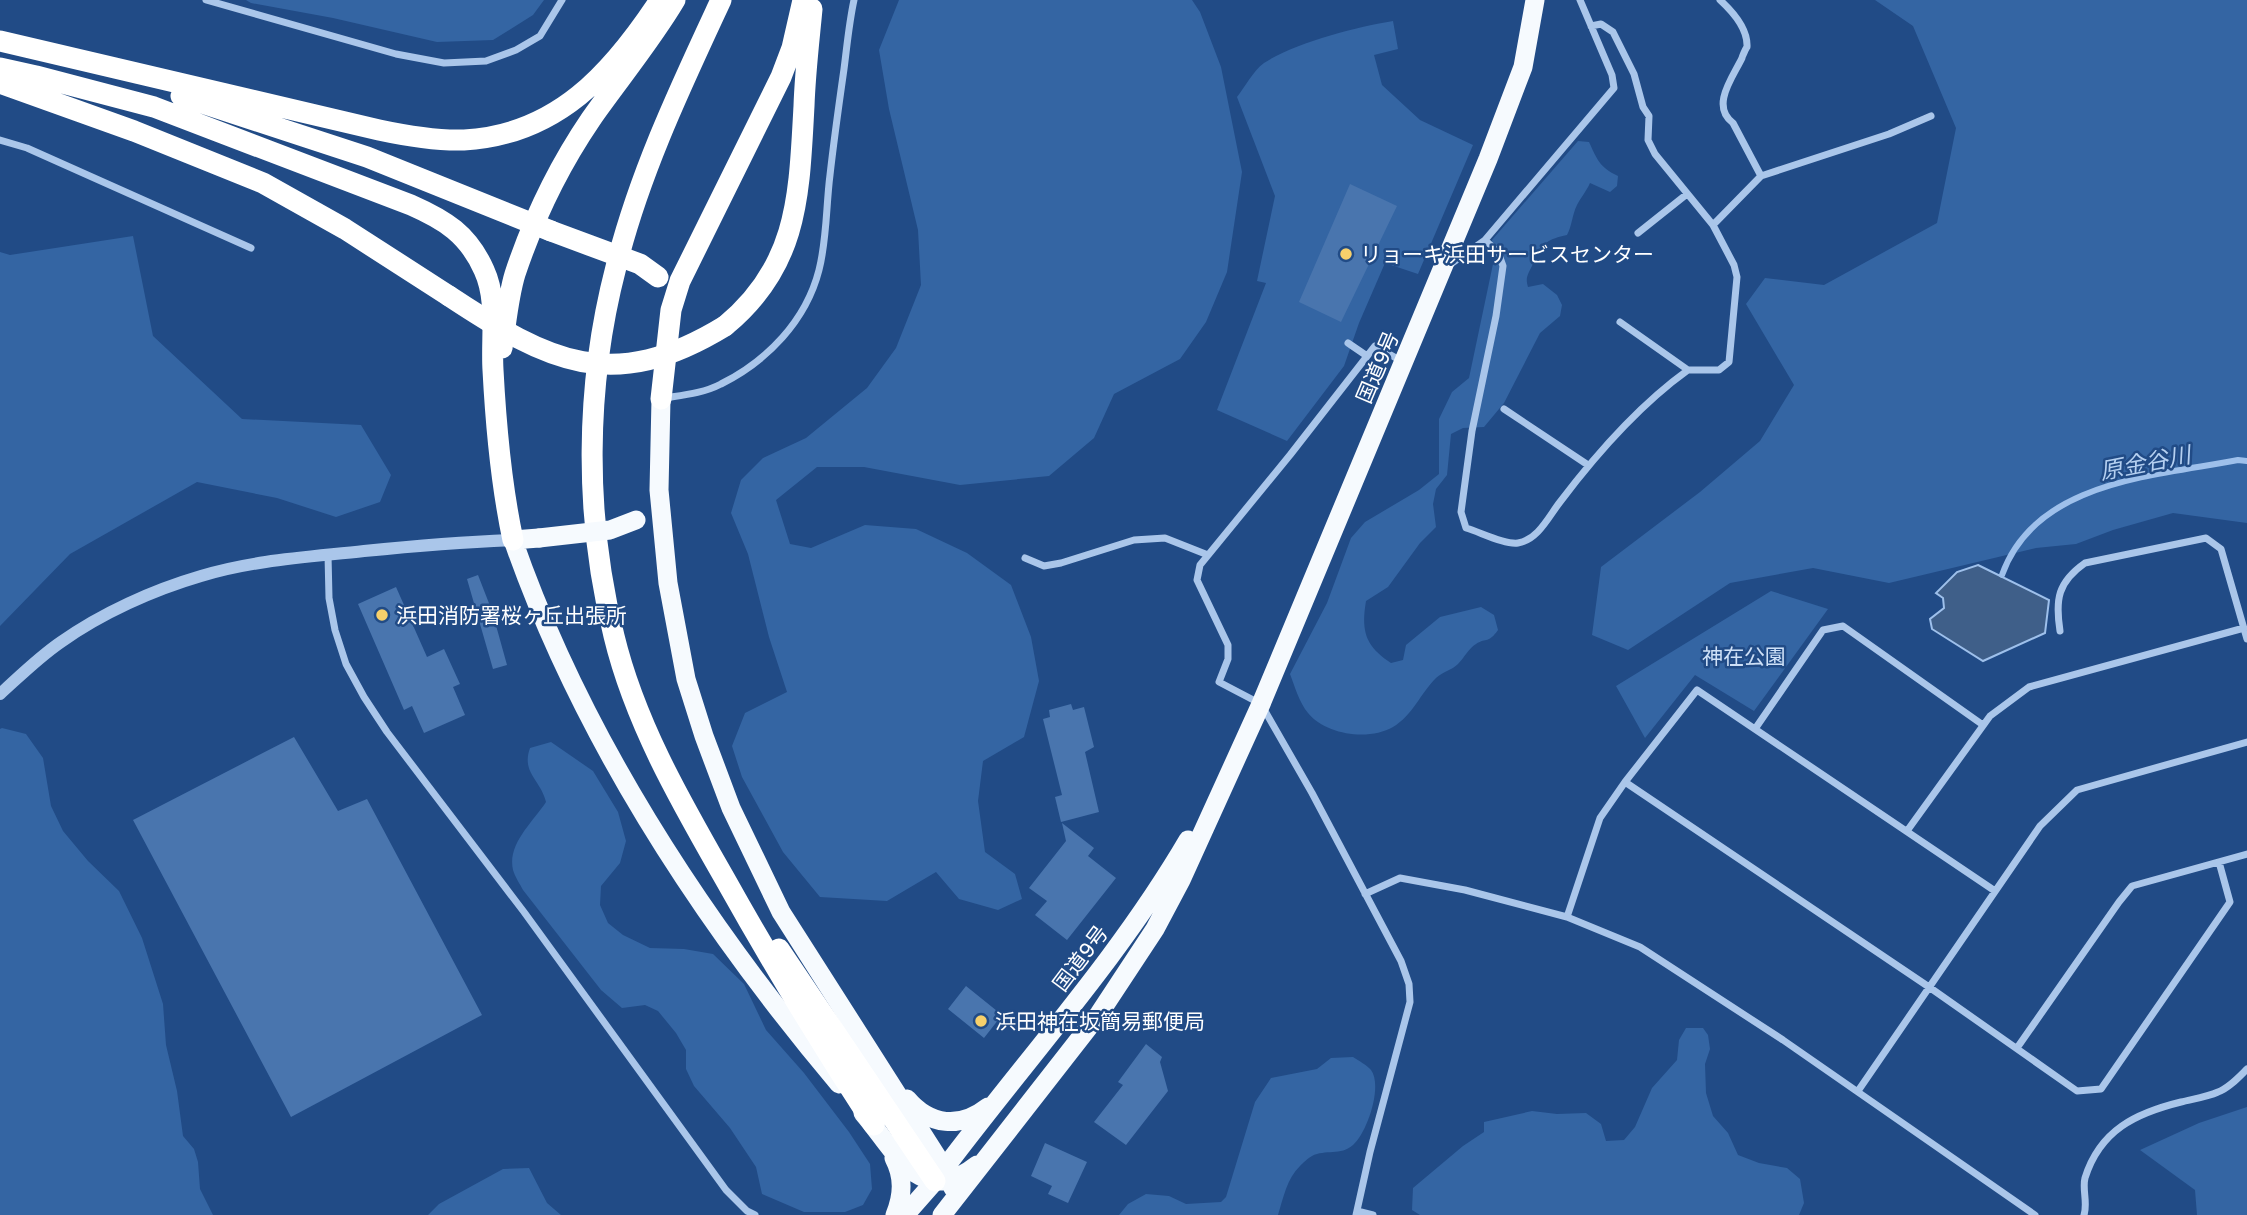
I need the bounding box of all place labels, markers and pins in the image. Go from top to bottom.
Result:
place label: リョーキ浜田サービスセンター [1360,241,1654,267]
marker: リョーキ浜田サービスセンター [1338,246,1354,262]
place label: 浜田消防署桜ヶ丘出張所 [396,602,627,628]
marker: 浜田消防署桜ヶ丘出張所 [374,607,390,623]
place label: 浜田神在坂簡易郵便局 [995,1008,1205,1034]
marker: 浜田神在坂簡易郵便局 [973,1013,989,1029]

